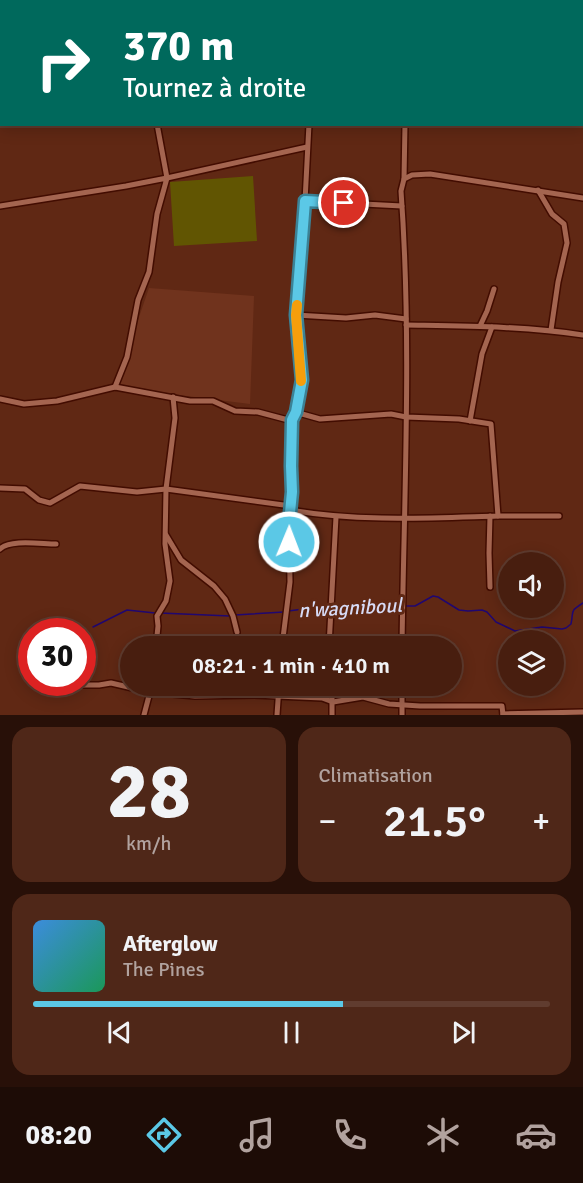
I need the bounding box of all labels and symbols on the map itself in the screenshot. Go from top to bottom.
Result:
pin [318,177,369,228]
position arrow [257,510,321,574]
water label: n'wagniboul [297,593,405,623]
speed limit sign: 30 [18,618,96,696]

